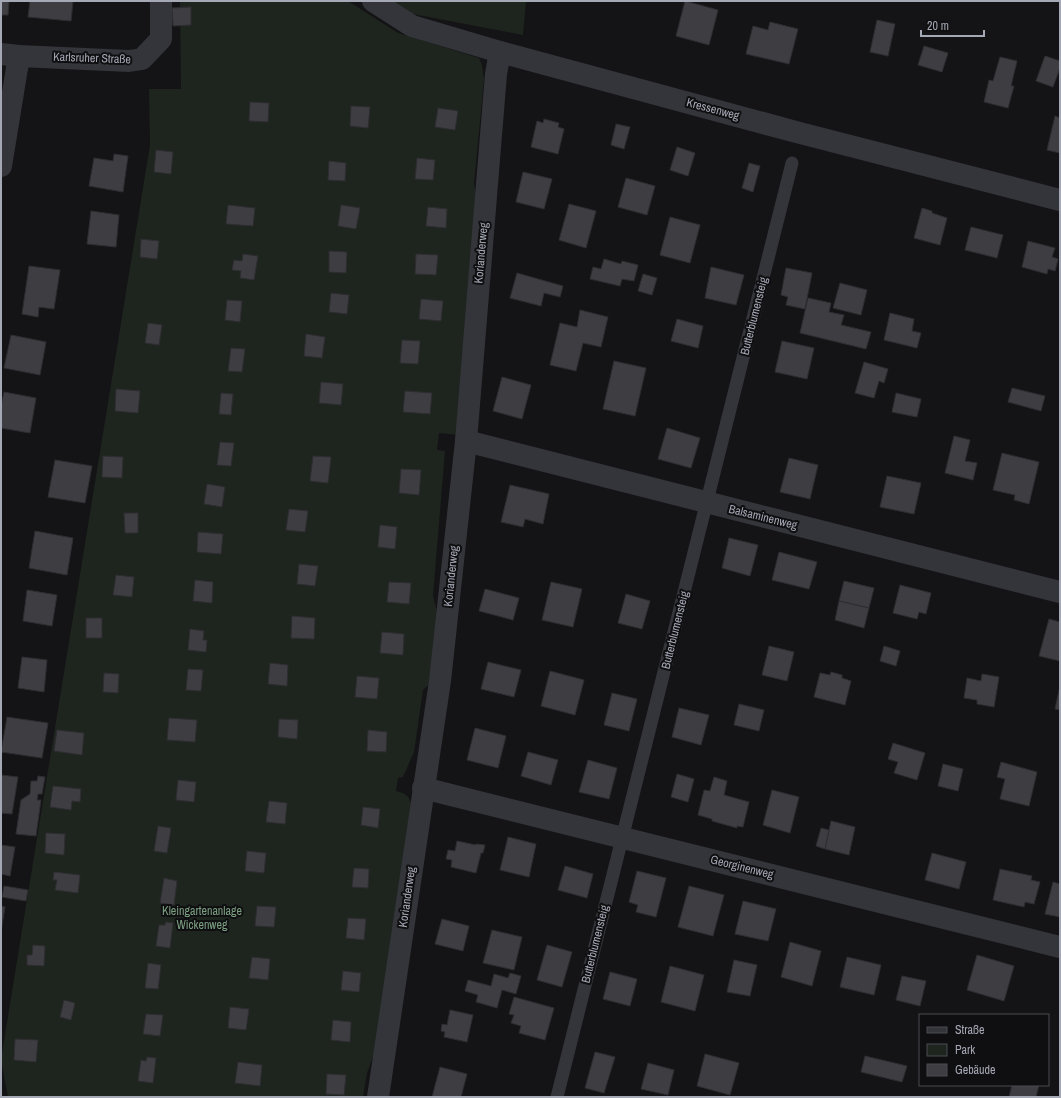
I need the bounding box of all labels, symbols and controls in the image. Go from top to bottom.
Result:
scale bar [921,12,984,38]
text: 20 m [927,18,949,34]
street label: Karlsruher Straße [53,49,131,67]
street label: Kressenweg [685,94,742,124]
street label: Korianderweg [470,221,492,284]
street label: Butterblumensteig [737,275,772,357]
street label: Balsaminenweg [727,501,799,533]
street label: Korianderweg [440,544,462,607]
street label: Butterblumensteig [658,589,693,671]
street label: Georginenweg [709,851,776,883]
street label: Korianderweg [395,865,419,928]
park label: Kleingartenanlage Wickenweg [162,903,242,933]
street label: Butterblumensteig [578,903,613,985]
legend [919,1014,1049,1086]
text: Straße [955,1022,985,1038]
text: Park [955,1042,975,1058]
text: Gebäude [955,1062,996,1078]

